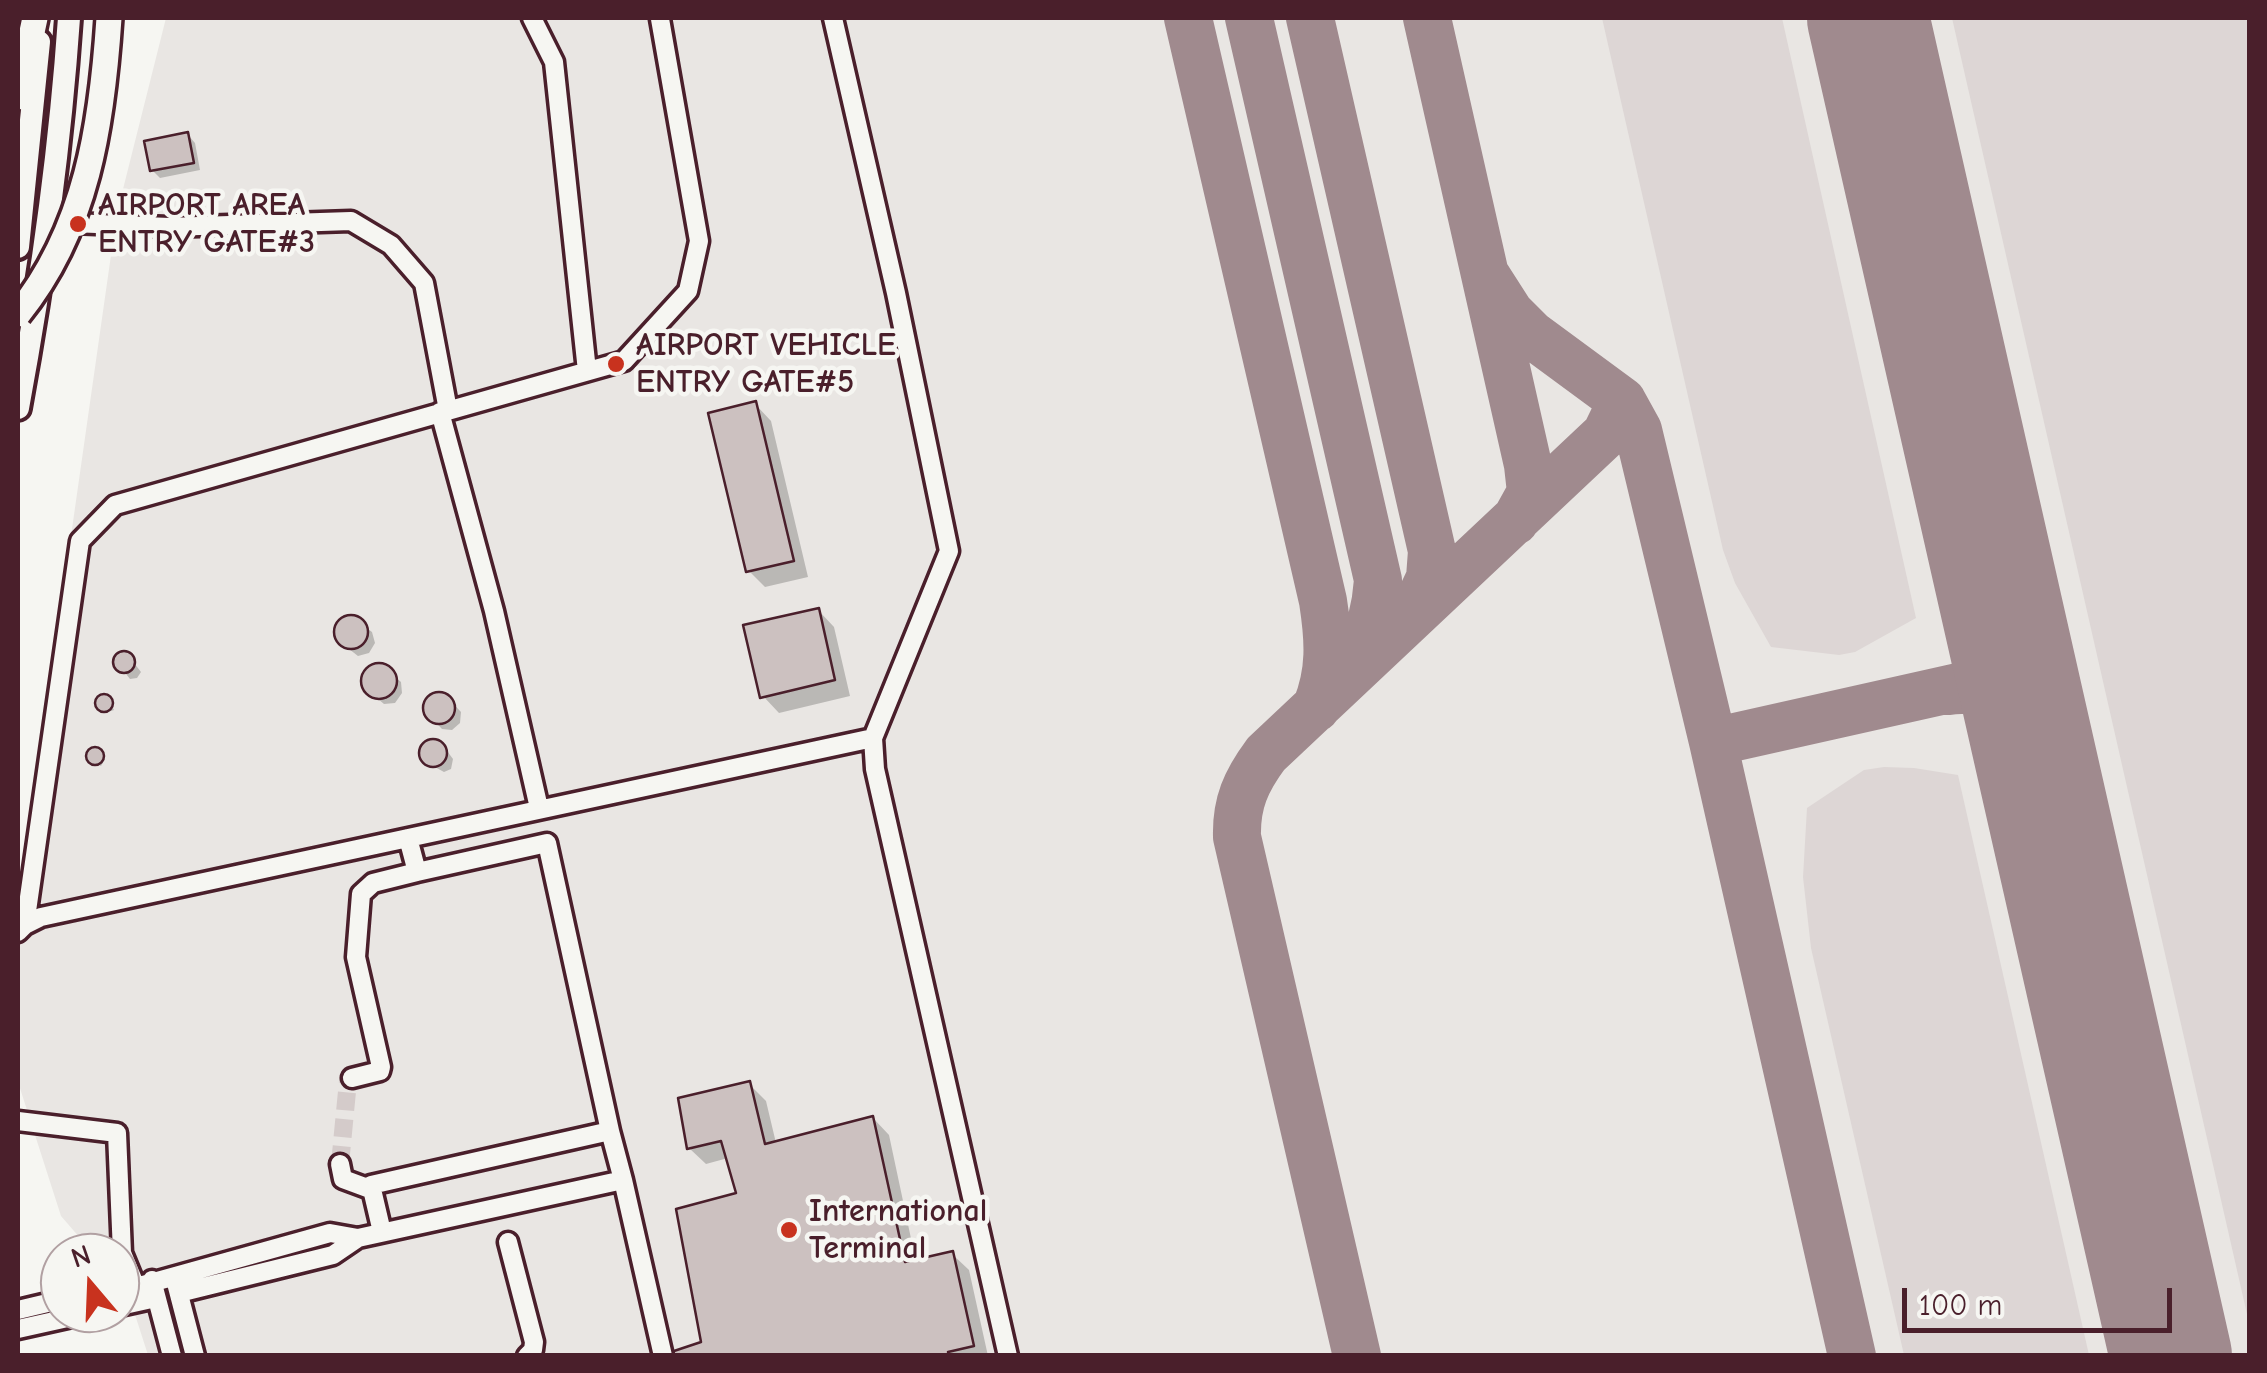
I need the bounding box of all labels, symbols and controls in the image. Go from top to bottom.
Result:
place label: AIRPORT AREA ENTRY GATE#3 [98,187,315,262]
marker: AIRPORT AREA ENTRY GATE#3 [67,213,89,235]
place label: AIRPORT VEHICLE ENTRY GATE#5 [636,327,896,402]
marker: AIRPORT VEHICLE ENTRY GATE#5 [605,353,627,375]
place label: International Terminal [809,1193,987,1268]
marker: International Terminal [778,1219,800,1241]
north arrow [40,1233,140,1333]
text: N [67,1238,95,1275]
scale bar [1907,1268,2177,1330]
text: 100 m [1919,1288,2002,1323]

